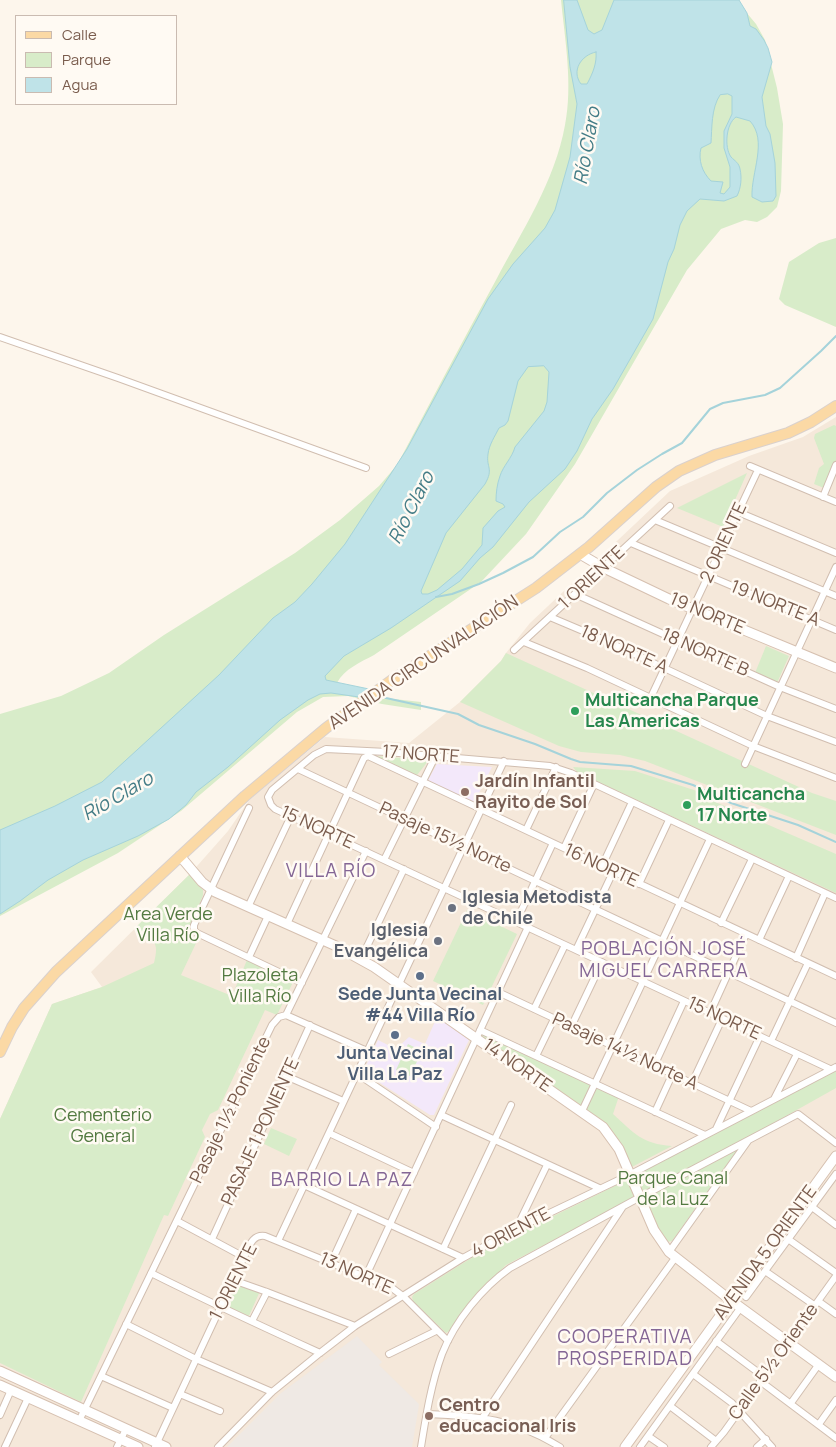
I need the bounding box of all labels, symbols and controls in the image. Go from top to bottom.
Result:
legend [15,15,178,105]
text: Calle [62,24,97,45]
text: Parque [62,49,111,70]
text: Agua [62,74,98,95]
water label: Río Claro [570,106,606,186]
water label: Río Claro [384,468,440,548]
street label: 2 ORIENTE [696,499,752,587]
street label: 1 ORIENTE [554,542,630,614]
street label: 19 NORTE A [727,576,823,632]
street label: 19 NORTE [666,589,748,639]
street label: AVENIDA CIRCUNVALACIÓN [325,591,523,735]
street label: 18 NORTE A [577,621,671,679]
street label: 18 NORTE B [658,624,752,682]
place label: Multicancha Parque Las Americas [585,690,759,732]
marker: Multicancha Parque Las Americas [569,705,581,717]
street label: 17 NORTE [382,742,460,768]
water label: Río Claro [79,768,157,826]
place label: Jardín Infantil Rayito de Sol [475,771,595,814]
place label: Multicancha 17 Norte [697,784,805,826]
marker: Jardín Infantil Rayito de Sol [459,786,471,798]
street label: Pasaje 15½ Norte [376,798,514,878]
marker: Multicancha 17 Norte [681,799,693,811]
street label: 15 NORTE [277,802,357,854]
street label: 16 NORTE [560,839,642,893]
district label: VILLA RÍO [285,861,377,883]
place label: Iglesia Metodista de Chile [462,887,611,930]
marker: Iglesia Metodista de Chile [446,902,458,914]
park label: Area Verde Villa Río [123,904,213,946]
place label: Iglesia Evangélica [334,920,428,962]
marker: Iglesia Evangélica [432,935,444,947]
district label: POBLACIÓN JOSÉ MIGUEL CARRERA [577,939,751,983]
park label: Plazoleta Villa Río [222,965,298,1008]
marker: Sede Junta Vecinal #44 Villa Río [414,970,426,982]
place label: Sede Junta Vecinal #44 Villa Río [338,984,502,1026]
street label: 15 NORTE [684,993,764,1045]
street label: Pasaje 14½ Norte A [549,1009,701,1095]
marker: Junta Vecinal Villa La Paz [389,1029,401,1041]
street label: Pasaje 1½ Poniente [186,1033,276,1187]
street label: 14 NORTE [478,1035,556,1097]
place label: Junta Vecinal Villa La Paz [337,1043,453,1086]
street label: PASAJE 1 PONIENTE [217,1055,305,1209]
park label: Cementerio General [54,1105,152,1148]
park label: Parque Canal de la Luz [618,1168,728,1210]
district label: BARRIO LA PAZ [269,1170,415,1192]
street label: AVENIDA 5 ORIENTE [710,1182,822,1324]
street label: 4 ORIENTE [468,1203,554,1263]
street label: 1 ORIENTE [206,1240,262,1324]
street label: 13 NORTE [316,1248,396,1300]
street label: Calle 5½ Oriente [725,1300,823,1424]
district label: COOPERATIVA PROSPERIDAD [556,1327,694,1371]
place label: Centro educacional Iris [439,1395,576,1438]
marker: Centro educacional Iris [423,1410,435,1422]

